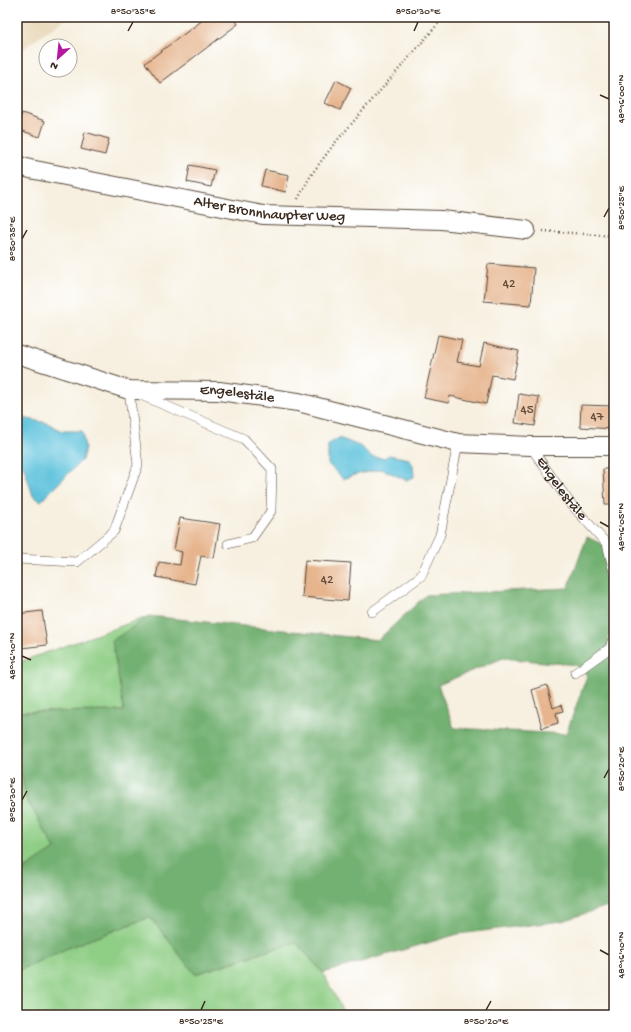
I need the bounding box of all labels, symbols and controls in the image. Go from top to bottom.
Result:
text: 8°50'35"E [111,6,156,18]
text: 8°50'30"E [396,6,441,18]
north arrow [38,38,78,78]
text: N [48,58,60,72]
text: 48°16'00"N [616,74,628,123]
text: 8°50'25"E [616,185,628,230]
street label: Alter Bronnhaupter Weg [192,193,345,226]
text: 8°50'35"E [7,216,19,261]
house number: 42 [503,277,516,292]
street label: Engelestäle [200,382,276,408]
house number: 45 [521,403,534,418]
house number: 47 [591,410,605,425]
street label: Engelestäle [532,454,591,525]
text: 48°16'05"N [616,503,628,551]
house number: 42 [321,573,334,588]
text: 48°16'10"N [7,632,19,679]
text: 8°50'20"E [616,746,628,791]
text: 8°50'30"E [7,777,19,822]
text: 48°16'10"N [616,931,628,978]
text: 8°50'25"E [179,1016,224,1028]
text: 8°50'20"E [464,1016,509,1028]

